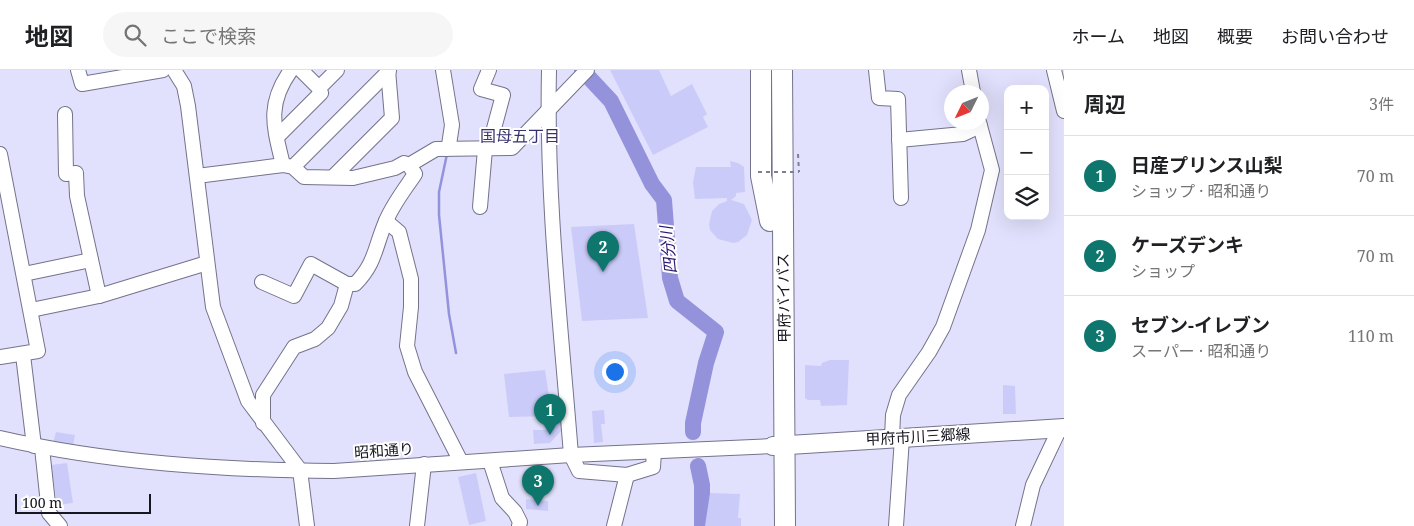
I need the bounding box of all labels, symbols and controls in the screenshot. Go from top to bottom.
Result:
search box [103,12,453,57]
text: 地図 [25,19,73,52]
icon: search [121,21,149,49]
text: ここで検索 [161,23,256,49]
text: ホーム [1072,24,1125,48]
text: 地図 [1153,24,1189,48]
text: 概要 [1217,24,1253,48]
text: お問い合わせ [1281,24,1389,48]
north arrow [944,85,989,130]
map controls [1004,85,1049,220]
button: + [1004,85,1049,130]
text: 周辺 [1084,90,1126,118]
text: 3件 [1369,93,1394,115]
district label: 国母五丁目 [480,125,560,147]
button: − [1004,130,1049,175]
text: 日産プリンス山梨 [1131,152,1283,178]
text: 1 [1095,165,1105,187]
text: 70 m [1357,165,1394,187]
button: layers [1004,175,1049,220]
text: ショップ · 昭和通り [1131,180,1271,202]
water label: 四分川 [654,223,681,275]
pin: 2 [587,231,619,272]
text: ケーズデンキ [1131,232,1244,258]
text: 2 [1095,245,1105,267]
text: 70 m [1357,245,1394,267]
street label: 甲府バイパス [772,253,794,343]
text: ショップ [1131,260,1195,282]
text: セブン-イレブン [1131,312,1270,338]
text: 3 [1095,325,1105,347]
text: 110 m [1348,325,1394,347]
text: スーパー · 昭和通り [1131,340,1271,362]
your location [602,359,628,385]
pin: 1 [534,394,566,435]
street label: 甲府市川三郷線 [865,423,971,449]
street label: 昭和通り [353,438,415,462]
pin: 3 [522,465,554,506]
scale bar [15,491,151,514]
text: 100 m [22,493,62,512]

